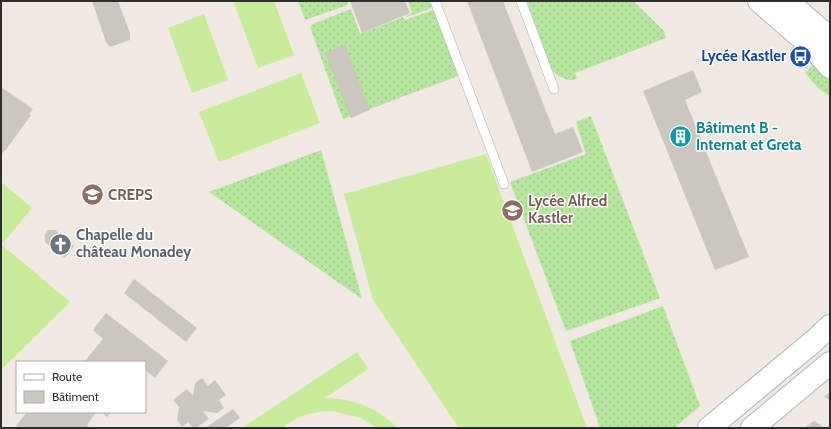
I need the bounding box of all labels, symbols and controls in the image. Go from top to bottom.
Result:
bus stop icon: Lycée Kastler [788,43,814,69]
place label: Lycée Kastler [701,47,786,65]
place label: Bâtiment B - Internat et Greta [696,119,802,154]
building icon: Bâtiment B - Internat et Greta [667,124,693,150]
school or university icon: CREPS [79,182,105,208]
place label: CREPS [108,186,153,204]
place label: Lycée Alfred Kastler [528,192,607,227]
school or university icon: Lycée Alfred Kastler [499,197,525,223]
place label: Chapelle du château Monadey [76,226,192,261]
church icon: Chapelle du château Monadey [47,231,73,257]
legend [16,361,146,413]
text: Route [52,369,82,384]
text: Bâtiment [52,389,99,404]

